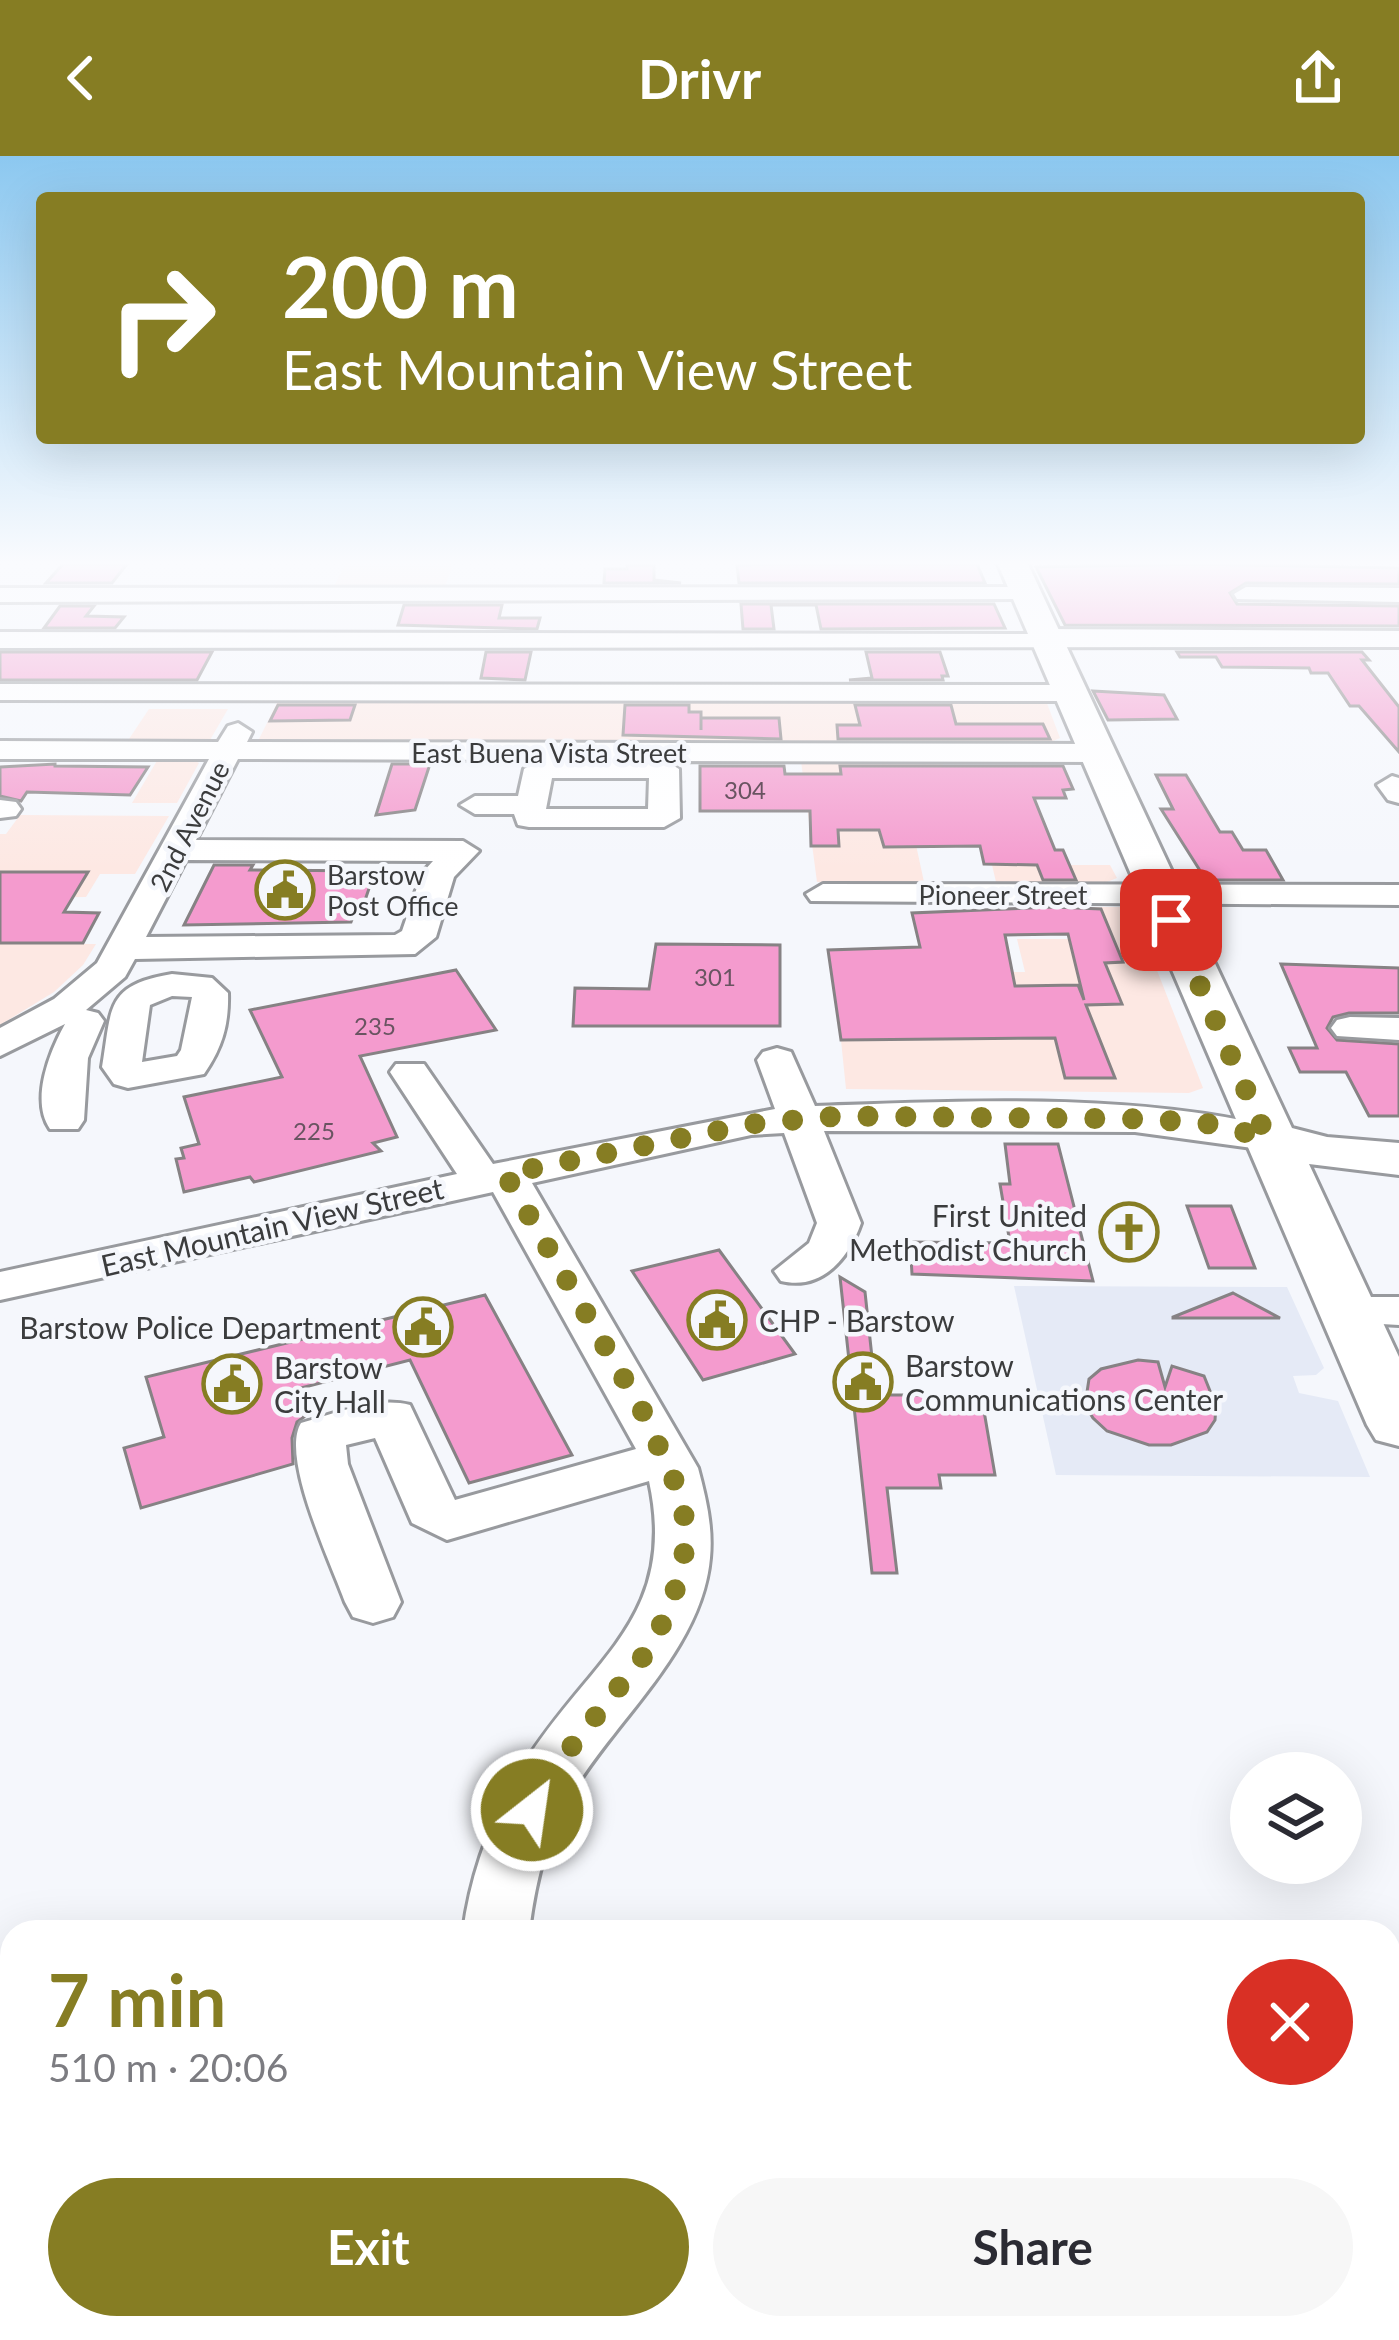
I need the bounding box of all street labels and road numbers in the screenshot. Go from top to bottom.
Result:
street label: East Buena Vista Street [411,736,687,769]
street label: 2nd Avenue [142,756,236,896]
street label: Pioneer Street [919,878,1088,911]
street label: East Mountain View Street [97,1169,447,1283]

